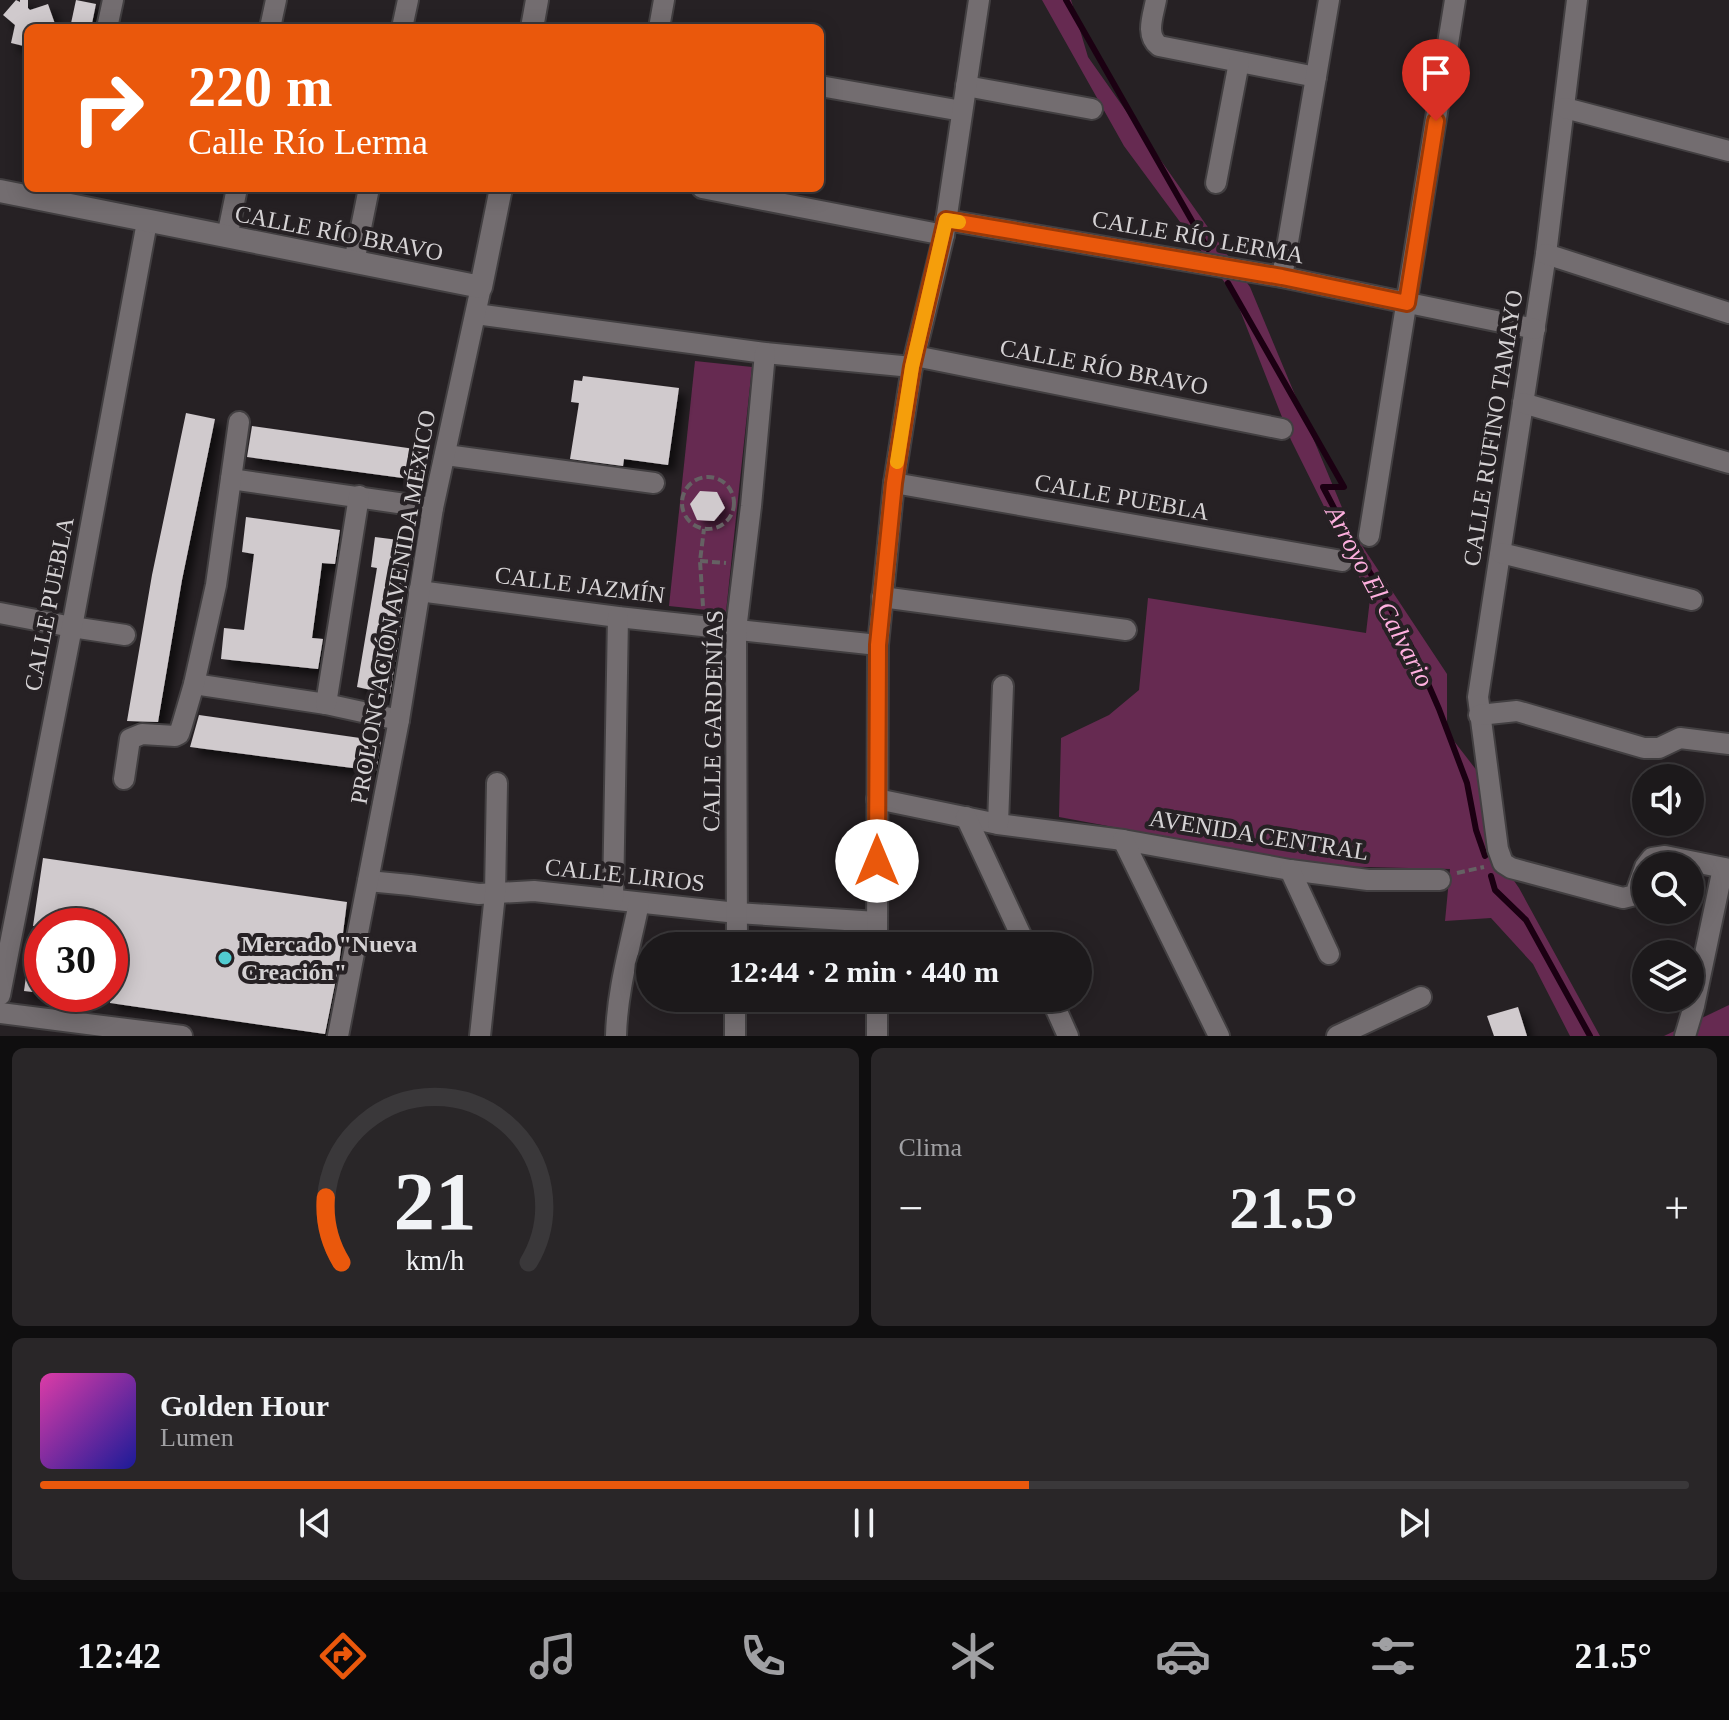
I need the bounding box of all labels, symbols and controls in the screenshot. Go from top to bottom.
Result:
pin [1402,39,1470,121]
icon: arrive [1414,51,1458,95]
icon: right [56,56,160,160]
text: 220 m [188,56,333,118]
text: Calle Río Lerma [188,122,428,162]
street label: CALLE RÍO BRAVO [233,200,445,266]
street label: CALLE RÍO LERMA [1090,206,1307,269]
street label: CALLE RUFINO TAMAYO [1458,288,1528,568]
street label: CALLE RÍO BRAVO [998,334,1210,400]
street label: PROLONGACIÓN AVENIDA MÉXICO [346,408,440,806]
street label: CALLE PUEBLA [1033,469,1212,525]
water label: Arroyo El Calvario [1319,499,1440,692]
street label: CALLE PUEBLA [19,514,79,693]
street label: CALLE JAZMÍN [493,562,667,608]
street label: CALLE GARDENÍAS [698,610,728,832]
map controls [1632,764,1704,1012]
button: sound [1632,764,1704,836]
street label: AVENIDA CENTRAL [1148,805,1370,865]
position arrow [835,819,919,903]
button: search [1632,852,1704,924]
street label: CALLE LIRIOS [544,854,706,896]
speed limit sign: 30 [24,908,128,1012]
place label: Mercado "Nueva Creación" [241,931,417,985]
button: layers [1632,940,1704,1012]
marker: Mercado "Nueva Creación" [216,949,234,967]
text: 12:44 · 2 min · 440 m [729,955,999,988]
text: Clima [899,1133,962,1162]
text: 21 [394,1155,477,1247]
text: 21.5° [1229,1175,1358,1241]
text: − [899,1184,923,1233]
text: + [1664,1184,1689,1233]
text: km/h [406,1245,465,1276]
text: Golden Hour [160,1389,329,1422]
text: Lumen [160,1423,234,1452]
icon: previous [293,1501,337,1545]
icon: pause [842,1501,886,1545]
icon: next [1392,1501,1436,1545]
icon: directions [315,1628,371,1684]
icon: music [525,1628,581,1684]
icon: phone [735,1628,791,1684]
icon: climate [945,1628,1001,1684]
icon: car [1155,1628,1211,1684]
icon: filters [1365,1628,1421,1684]
text: 12:42 [77,1636,161,1676]
text: 21.5° [1575,1636,1652,1676]

